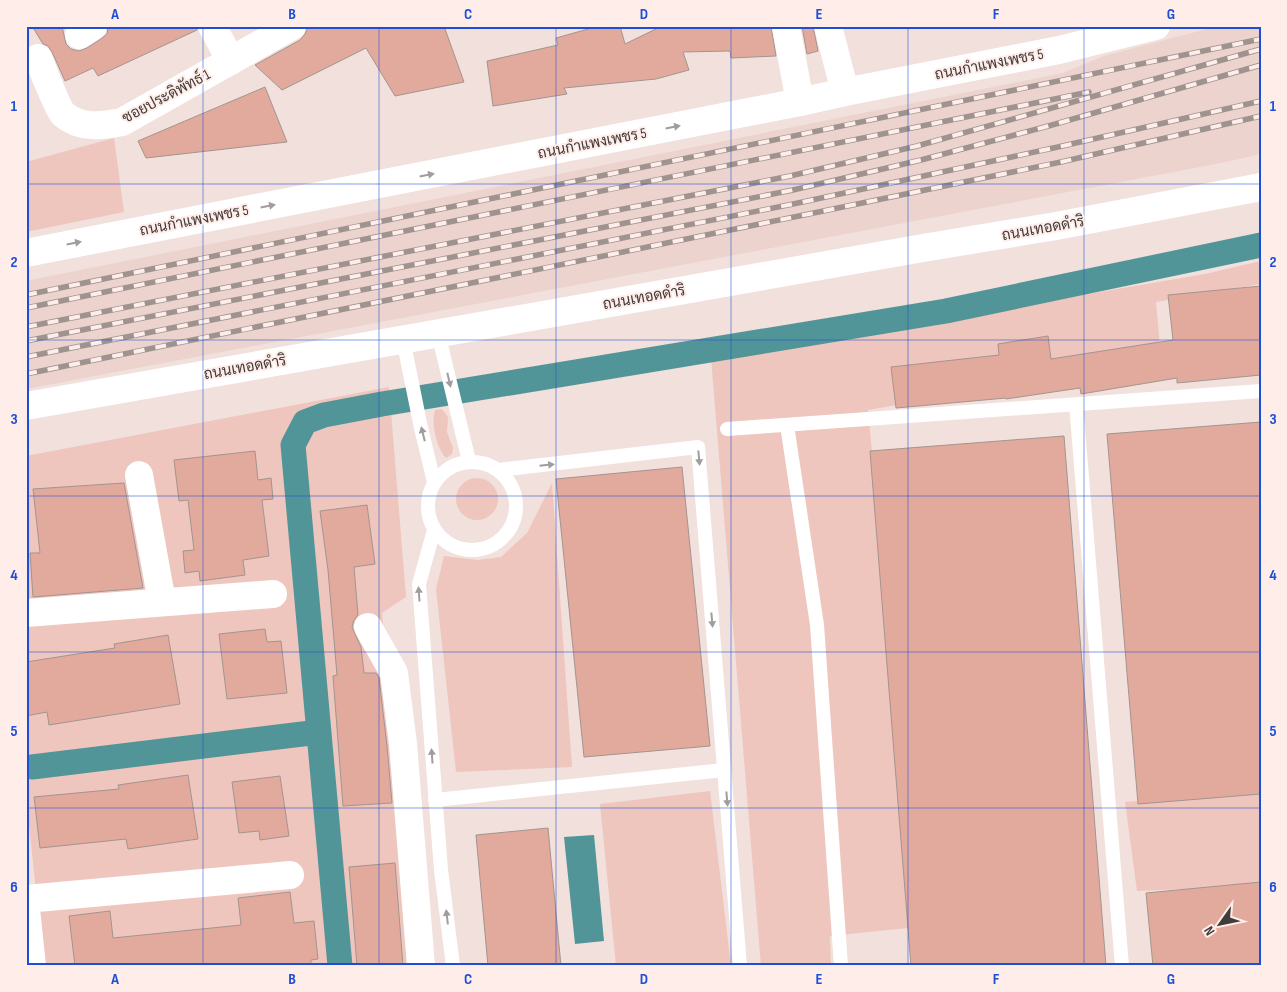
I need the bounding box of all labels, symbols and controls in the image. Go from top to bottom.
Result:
text: A [110,5,119,24]
text: B [288,5,296,24]
text: C [464,5,472,24]
text: D [640,5,648,24]
text: E [816,5,823,24]
text: F [993,5,1000,24]
text: G [1167,5,1175,24]
street label: ถนนกำแพงเพชร 5 [933,45,1045,84]
street label: ซอยประดิพัทธ์ 1 [118,64,214,128]
text: 1 [11,97,18,116]
text: 1 [1270,97,1277,116]
one-way arrow [665,123,680,131]
street label: ถนนกำแพงเพชร 5 [536,124,648,163]
one-way arrow [420,170,436,178]
street label: ถนนกำแพงเพชร 5 [138,201,250,240]
one-way arrow [260,201,276,209]
street label: ถนนเทอดดำริ [1000,212,1086,245]
one-way arrow [67,239,83,247]
text: 2 [10,253,18,272]
text: 2 [1269,253,1277,272]
street label: ถนนเทอดดำริ [601,281,687,314]
street label: ถนนเทอดดำริ [202,351,288,384]
one-way arrow [446,373,454,389]
text: 3 [10,410,18,429]
text: 3 [1269,410,1277,429]
one-way arrow [419,427,427,442]
one-way arrow [695,450,703,466]
one-way arrow [539,461,555,469]
text: 4 [10,566,18,585]
text: 4 [1269,566,1277,585]
one-way arrow [415,585,423,601]
one-way arrow [708,612,716,628]
text: 5 [10,722,18,741]
text: 5 [1269,722,1277,741]
one-way arrow [428,747,436,763]
one-way arrow [723,791,731,807]
text: 6 [10,878,18,897]
text: 6 [1269,878,1277,897]
north arrow [1194,900,1244,950]
one-way arrow [443,909,451,925]
text: N [1200,923,1219,939]
text: A [110,970,119,989]
text: B [288,970,296,989]
text: C [464,970,472,989]
text: D [640,970,648,989]
text: E [816,970,823,989]
text: F [993,970,1000,989]
text: G [1167,970,1175,989]

